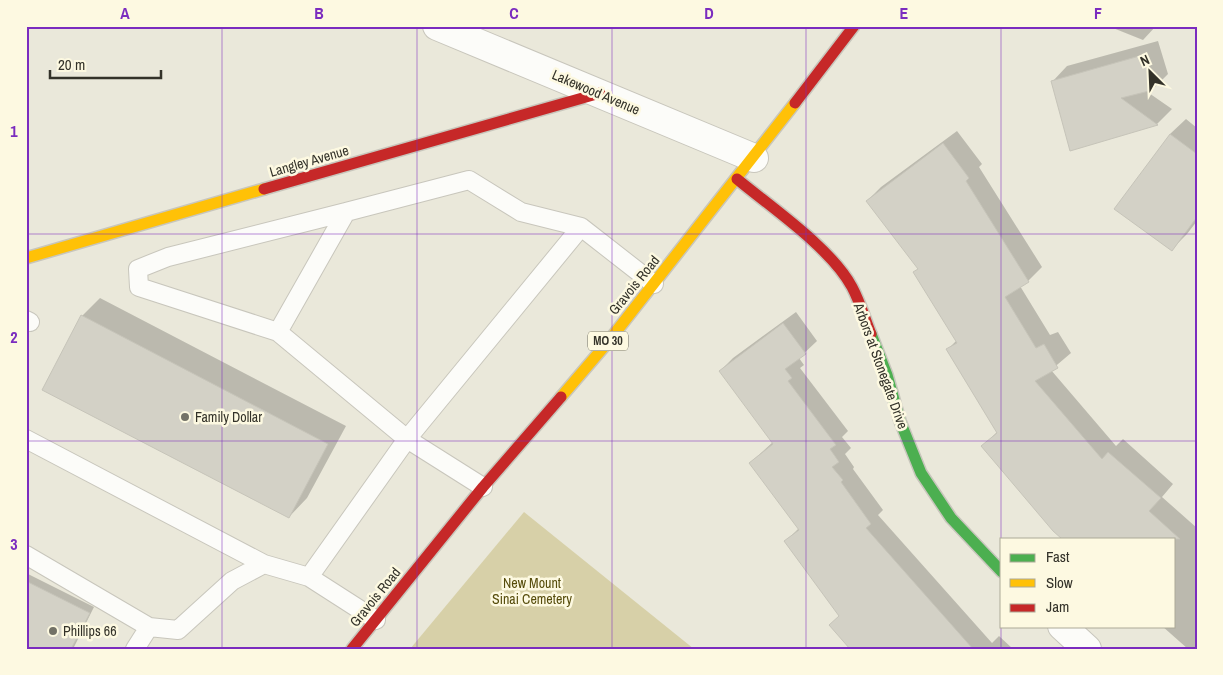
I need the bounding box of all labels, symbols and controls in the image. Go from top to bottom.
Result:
text: A [120,2,130,24]
text: B [314,2,324,24]
text: C [509,2,519,24]
text: D [704,2,714,24]
text: E [900,2,909,24]
text: F [1094,2,1102,24]
scale bar [50,48,161,80]
north arrow [1126,48,1176,98]
text: N [1137,50,1152,70]
text: 20 m [58,54,85,75]
street label: Lakewood Avenue [549,65,643,119]
text: 1 [10,120,18,142]
street label: Langley Avenue [267,141,351,181]
street label: Gravois Road [605,252,663,318]
street label: Arbors at Stonegate Drive [850,300,912,431]
text: 2 [10,326,18,348]
road number: MO 30 [588,332,628,351]
place label: Family Dollar [195,408,262,426]
marker: Family Dollar [179,411,191,423]
text: 3 [10,533,18,555]
legend [1000,538,1176,628]
text: Fast [1046,546,1070,567]
street label: Gravois Road [346,564,404,630]
text: Slow [1046,572,1073,593]
park label: New Mount Sinai Cemetery [492,574,572,608]
text: Jam [1046,596,1069,617]
place label: Phillips 66 [63,622,117,640]
marker: Phillips 66 [47,625,59,637]

